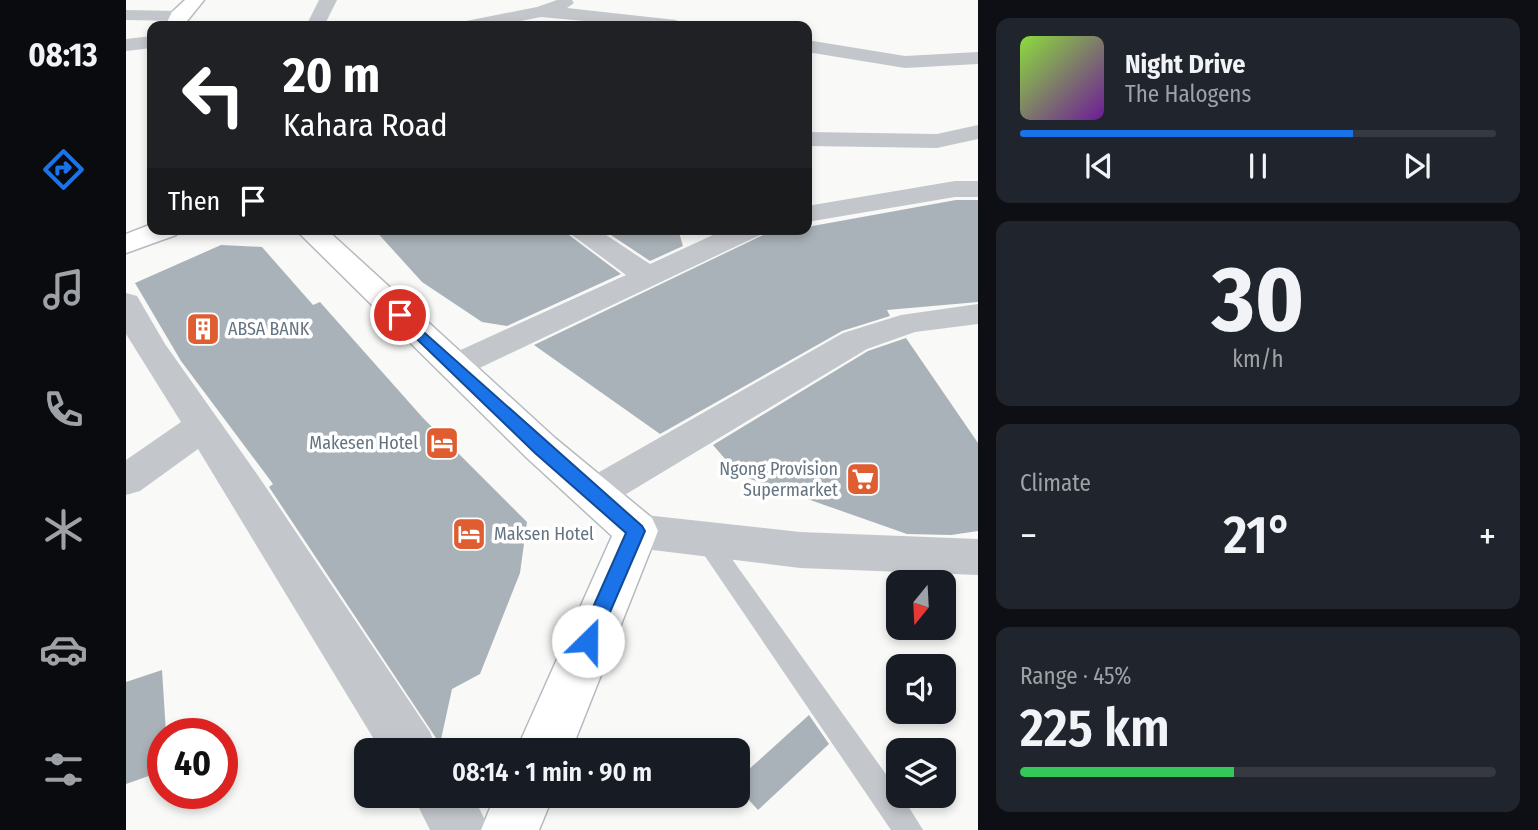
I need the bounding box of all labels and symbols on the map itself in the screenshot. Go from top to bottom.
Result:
pin [370,285,430,345]
building icon: ABSA BANK [184,310,222,348]
place label: ABSA BANK [228,318,310,340]
hotel icon: Makesen Hotel [423,424,461,462]
place label: Makesen Hotel [309,432,418,454]
place label: Ngong Provision Supermarket [719,458,838,501]
supermarket icon: Ngong Provision Supermarket [844,460,882,498]
hotel icon: Maksen Hotel [450,515,488,553]
place label: Maksen Hotel [494,523,594,545]
north arrow [886,570,956,640]
position arrow [551,604,625,678]
speed limit sign: 40 [147,718,238,809]

